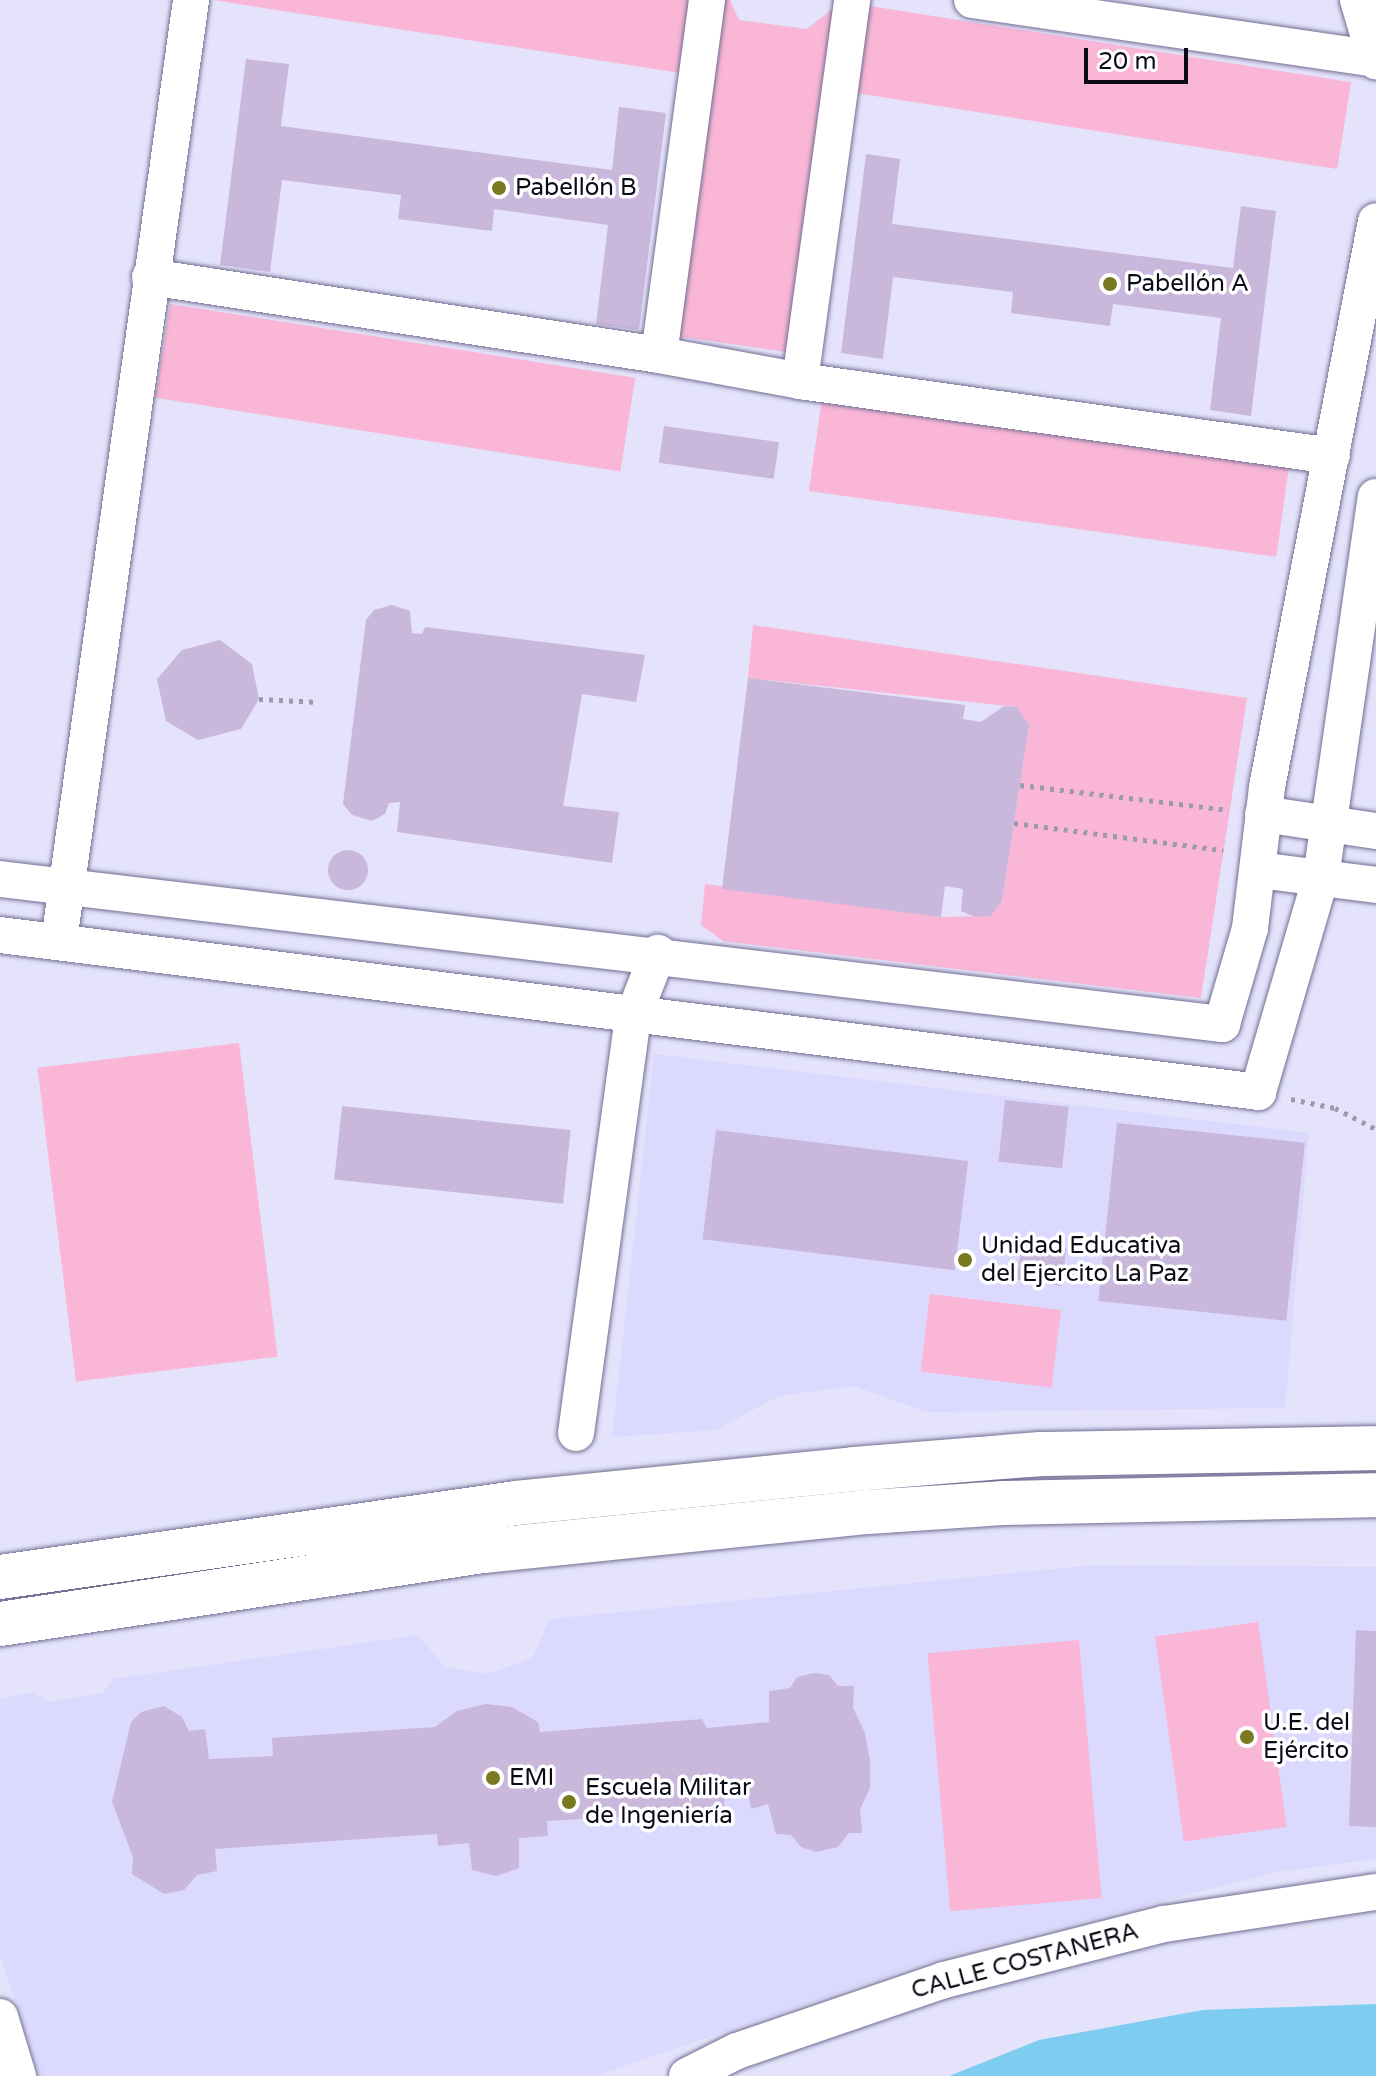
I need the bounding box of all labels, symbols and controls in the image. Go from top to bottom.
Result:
scale bar [1088,32,1192,82]
text: 20 m [1098,47,1156,76]
place label: Pabellón B [515,174,637,202]
marker: Pabellón B [490,179,508,197]
place label: Pabellón A [1126,270,1249,298]
marker: Pabellón A [1101,275,1119,293]
place label: Unidad Educativa del Ejercito La Paz [981,1232,1189,1288]
marker: Unidad Educativa del Ejercito La Paz [956,1251,974,1269]
place label: U.E. del Ejército [1263,1709,1350,1765]
marker: U.E. del Ejército [1238,1728,1256,1746]
place label: EMI [509,1764,554,1792]
marker: EMI [484,1769,502,1787]
place label: Escuela Militar de Ingeniería [585,1774,751,1830]
marker: Escuela Militar de Ingeniería [560,1793,578,1811]
street label: CALLE COSTANERA [908,1917,1142,2005]

